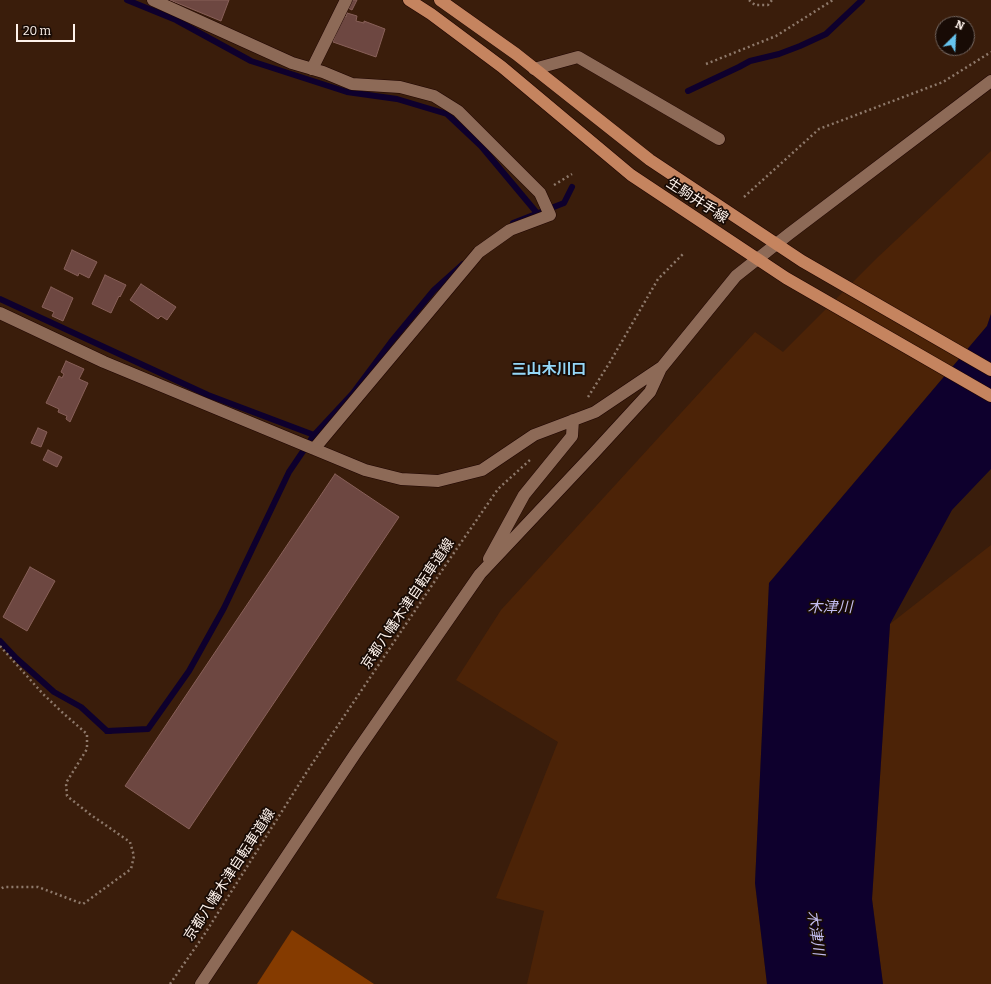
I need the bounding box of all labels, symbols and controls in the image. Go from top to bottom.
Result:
scale bar [18,16,77,42]
north arrow [935,16,975,56]
text: N [953,18,966,33]
text: 20 m [23,24,51,38]
street label: 生駒井手線 [663,175,731,227]
district label: 三山木川口 [512,361,586,379]
street label: 京都八幡木津自転車道線 [358,535,458,673]
water label: 木津川 [808,599,852,617]
street label: 京都八幡木津自転車道線 [181,806,279,944]
water label: 木津川 [803,909,827,957]

